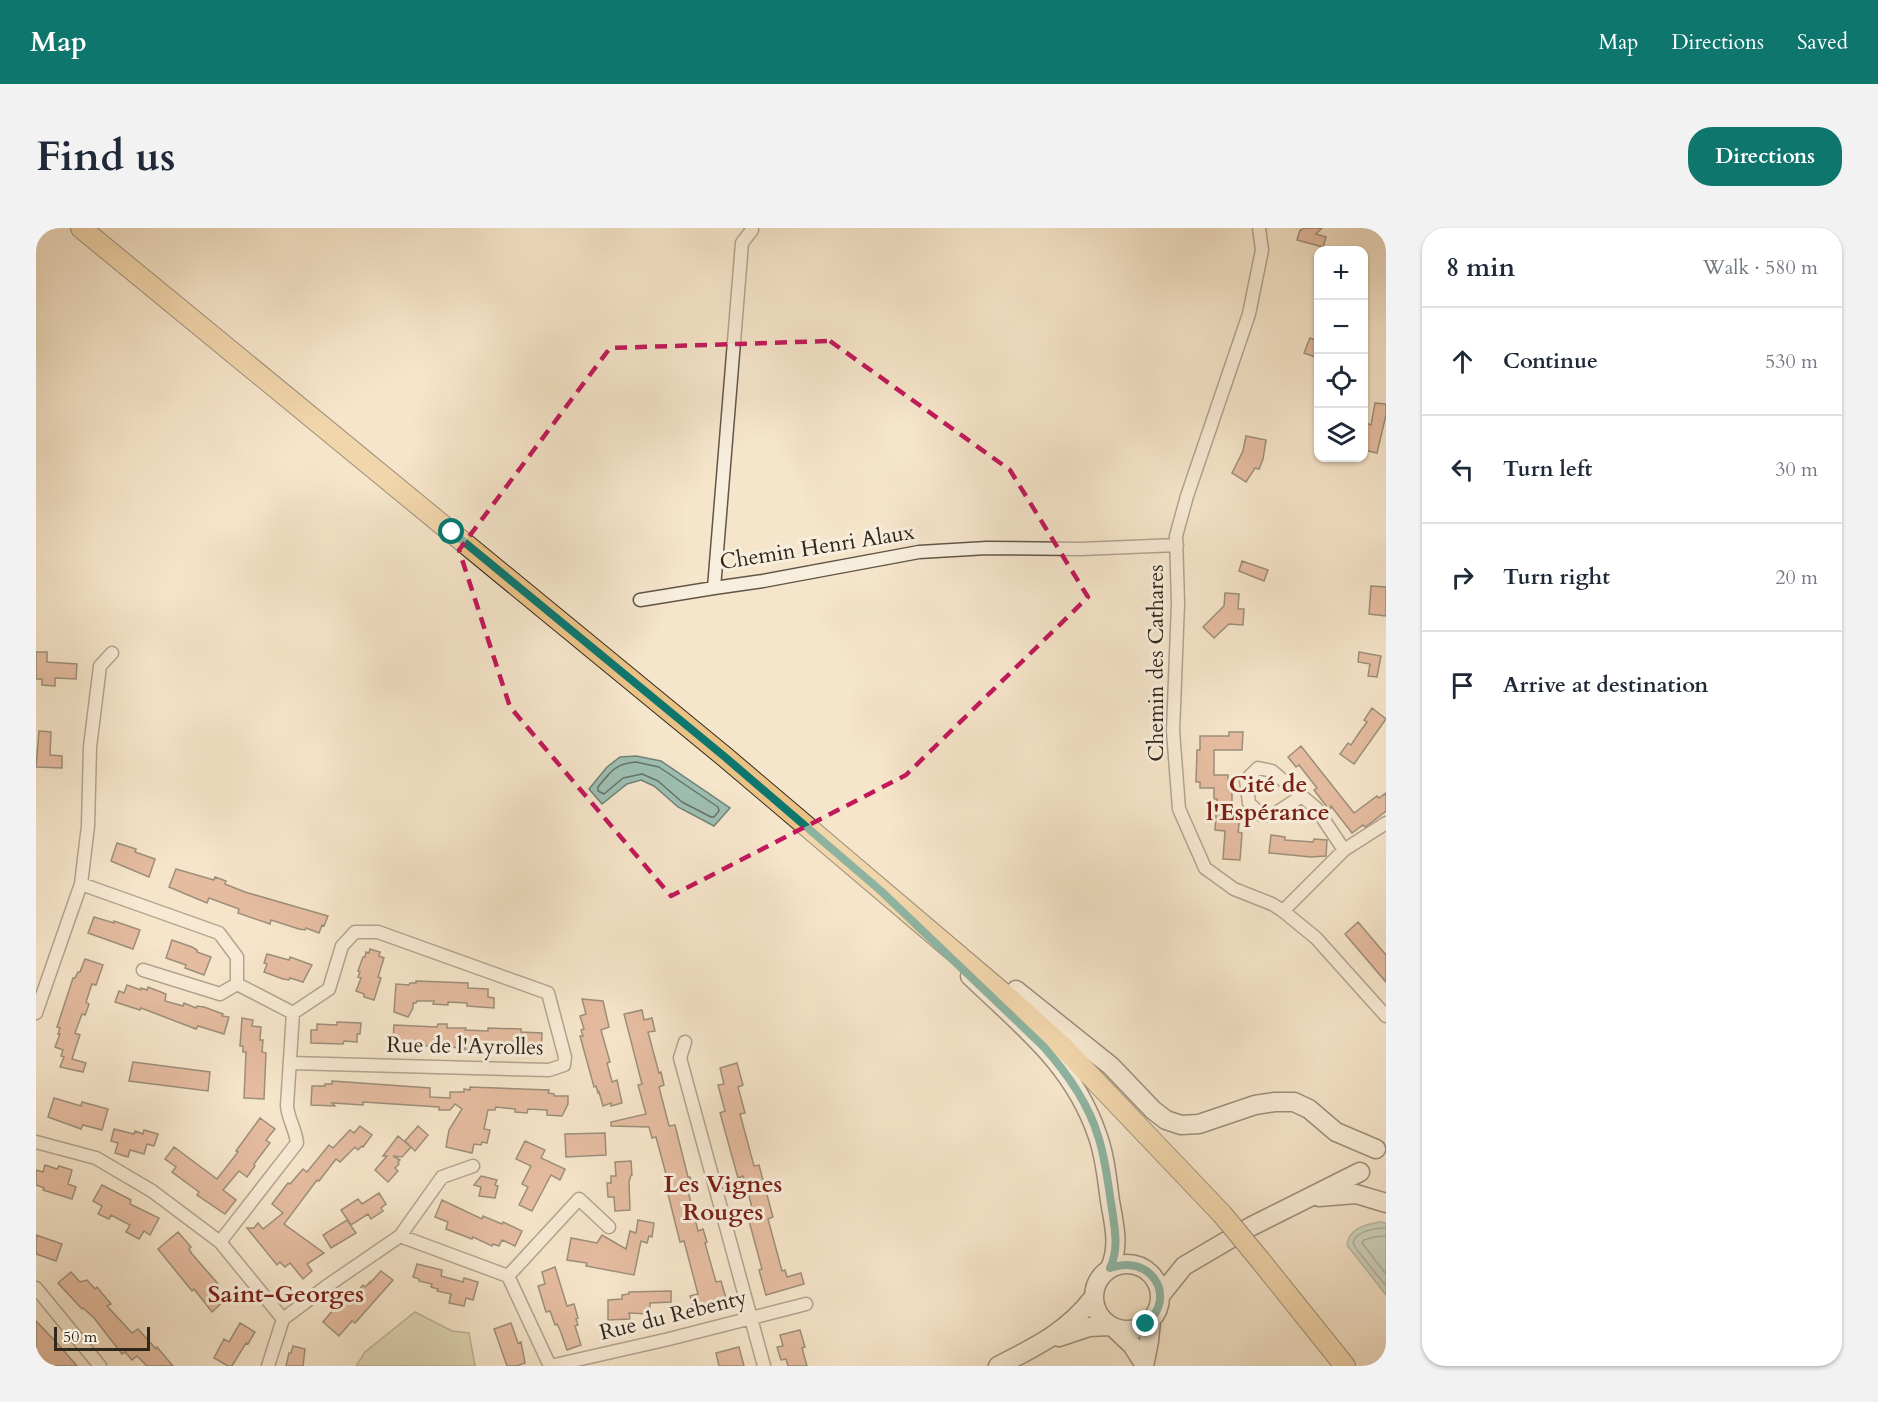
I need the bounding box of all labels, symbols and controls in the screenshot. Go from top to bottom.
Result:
text: Map [30,23,87,61]
text: Map [1598,28,1638,57]
text: Directions [1671,28,1764,57]
text: Saved [1797,28,1848,57]
button: Directions [1688,127,1842,186]
text: Find us [36,128,176,185]
map controls [1314,246,1368,462]
button: + [1314,246,1368,300]
text: 8 min [1446,250,1515,285]
text: Walk · 580 m [1703,254,1818,281]
button: − [1314,300,1368,354]
icon: ahead [1446,345,1479,378]
text: Continue [1503,346,1598,376]
text: 530 m [1765,348,1818,375]
button: locate [1314,354,1368,408]
button: layers [1314,408,1368,462]
icon: left [1446,453,1479,486]
text: Turn left [1503,454,1592,484]
text: 30 m [1775,456,1818,483]
street label: Chemin Henri Alaux [717,517,917,577]
route start [438,518,464,544]
icon: right [1446,561,1479,594]
text: Turn right [1503,562,1610,592]
street label: Chemin des Cathares [1141,564,1171,762]
text: 20 m [1775,564,1818,591]
icon: arrive [1446,669,1479,702]
text: Arrive at destination [1503,670,1708,700]
district label: Cité de l'Espérance [1206,768,1330,829]
street label: Rue de l'Ayrolles [386,1030,544,1062]
district label: Les Vignes Rouges [663,1168,783,1229]
district label: Saint-Georges [208,1278,364,1311]
street label: Rue du Rebenty [596,1282,750,1348]
route end [1132,1310,1158,1336]
scale bar [54,1324,150,1352]
text: 50 m [63,1326,97,1348]

